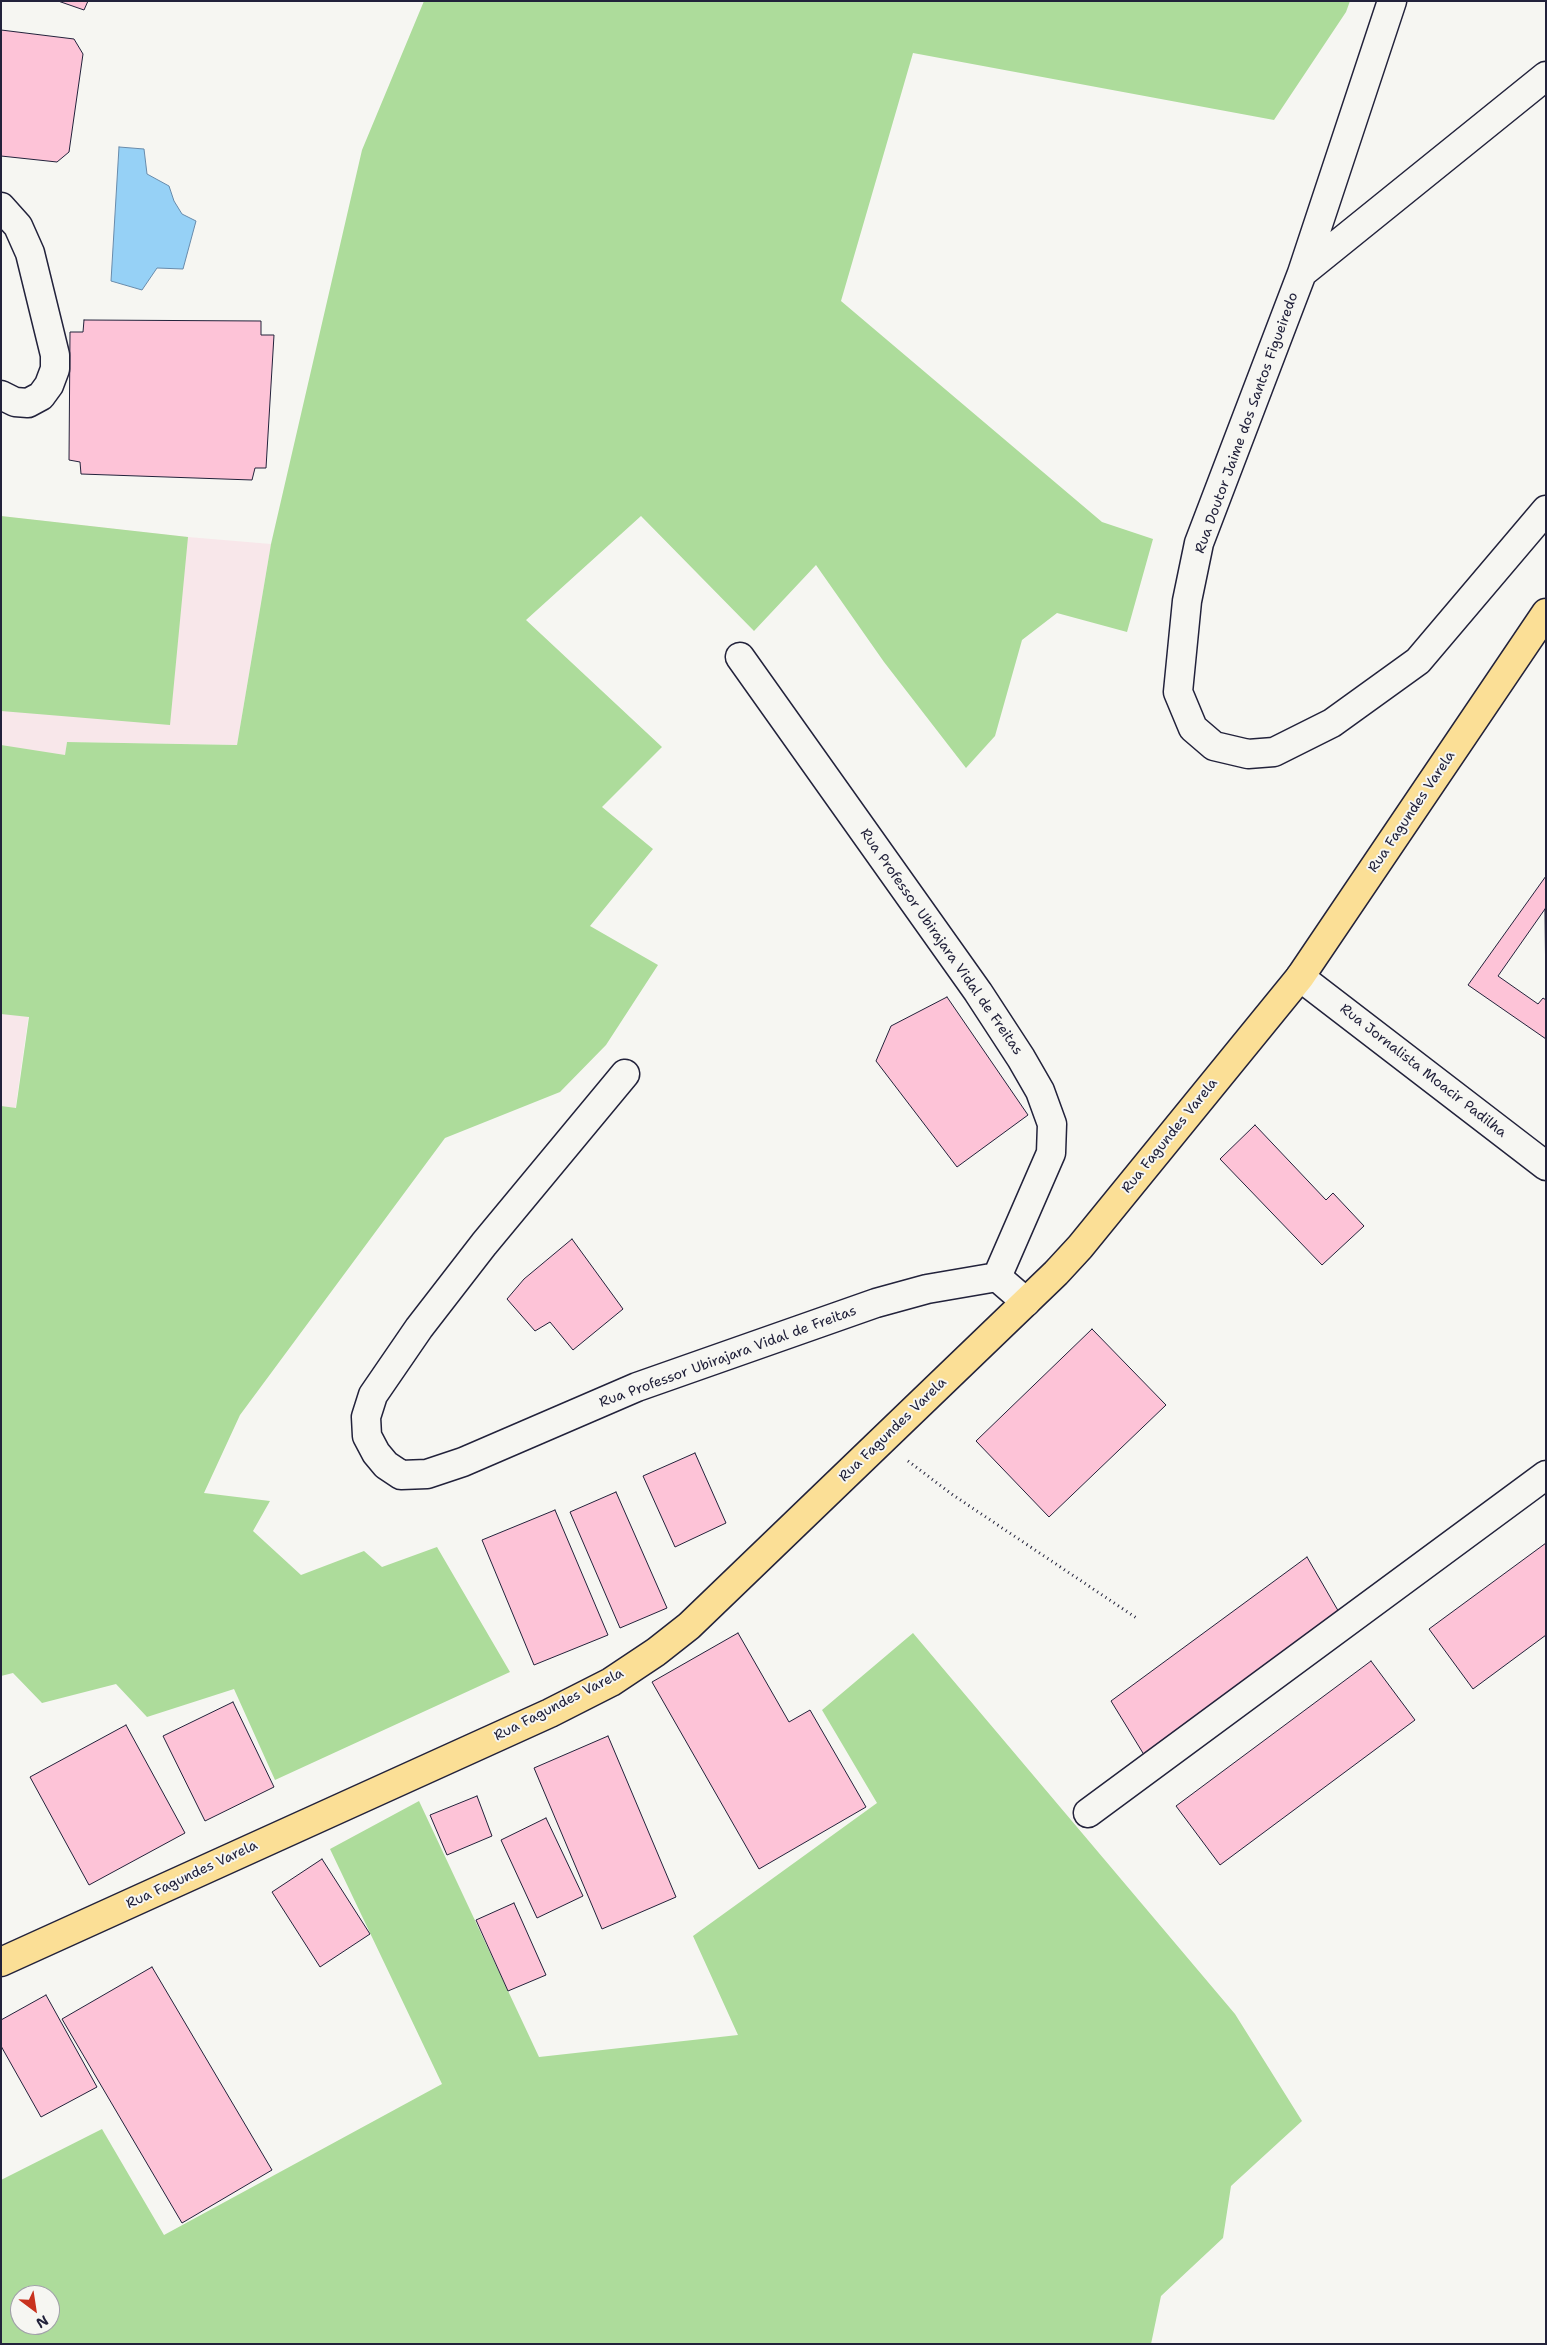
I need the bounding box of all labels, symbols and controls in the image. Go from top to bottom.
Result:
street label: Rua Doutor Jaime dos Santos Figueiredo [1192,290,1302,556]
street label: Rua Fagundes Varela [1365,748,1459,876]
street label: Rua Professor Ubirajara Vidal de Freitas [856,826,1026,1058]
street label: Rua Jornalista Moacir Padilha [1336,1001,1510,1141]
street label: Rua Fagundes Varela [1119,1075,1221,1197]
street label: Rua Professor Ubirajara Vidal de Freitas [597,1303,859,1411]
street label: Rua Fagundes Varela [836,1374,950,1486]
street label: Rua Fagundes Varela [492,1665,626,1745]
street label: Rua Fagundes Varela [124,1837,260,1913]
north arrow [10,2285,60,2335]
text: N [33,2311,52,2333]

